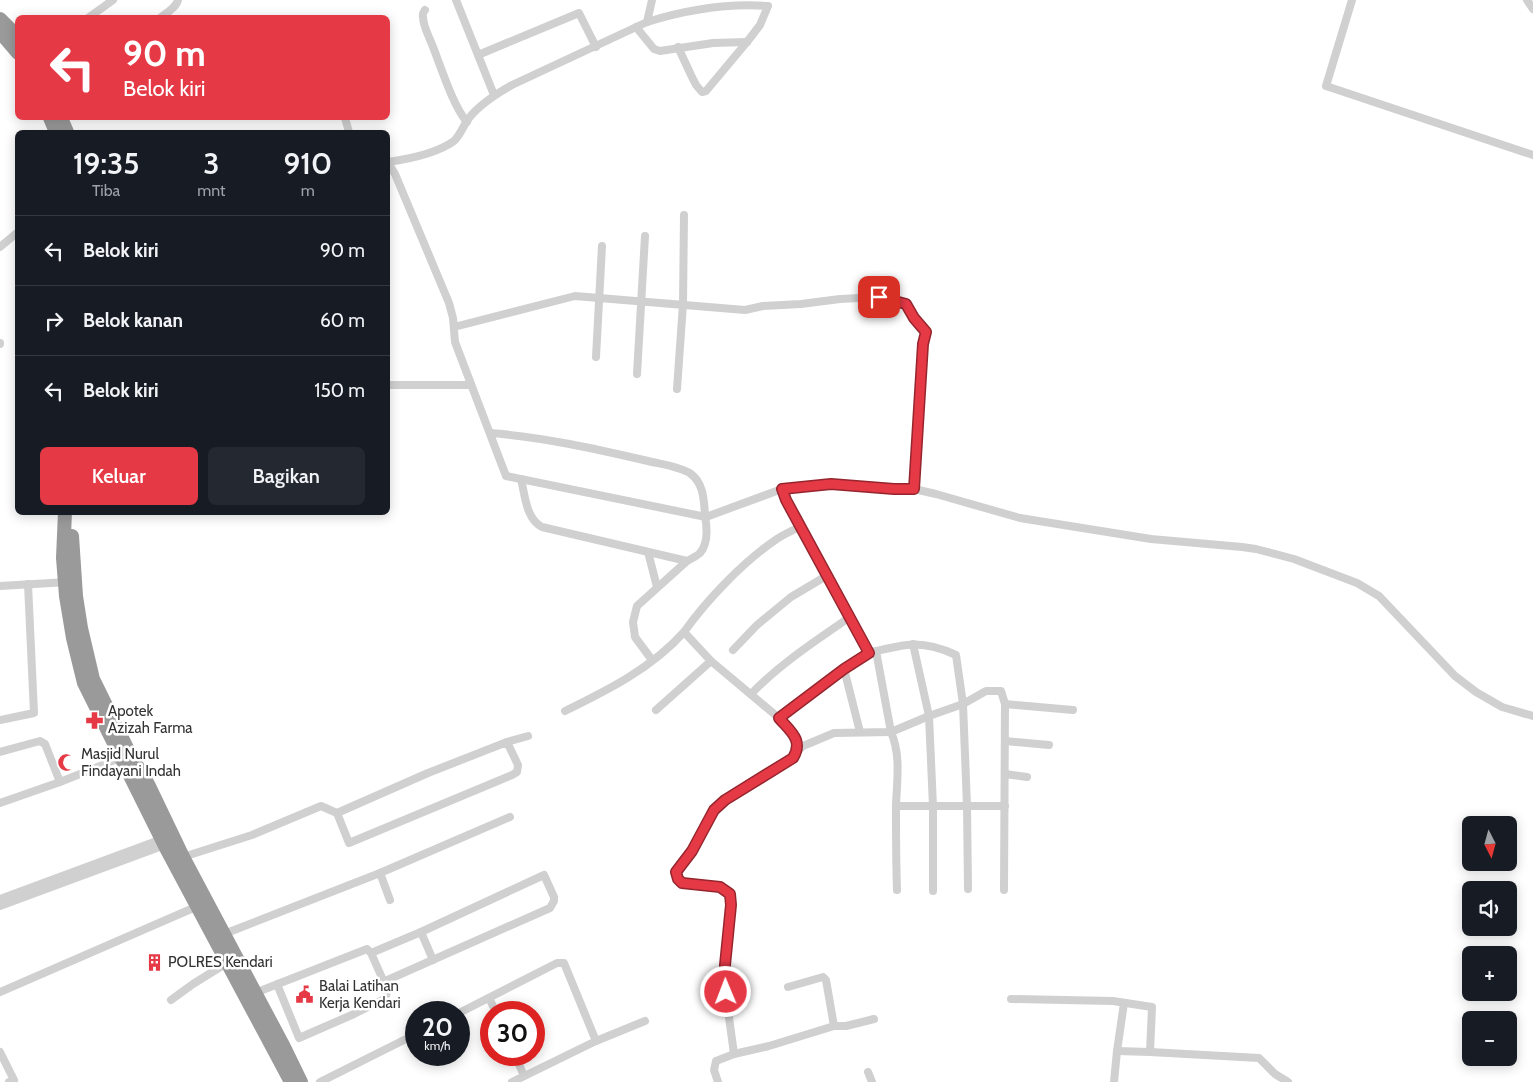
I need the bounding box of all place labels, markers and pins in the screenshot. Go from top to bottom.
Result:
pin [858,276,900,318]
place label: Apotek Azizah Farma [108,702,193,737]
pharmacy icon: Apotek Azizah Farma [84,710,104,730]
place label: Masjid Nurul Findayani Indah [81,745,181,780]
mosque icon: Masjid Nurul Findayani Indah [57,753,77,773]
building icon: POLRES Kendari [144,952,164,972]
place label: POLRES Kendari [168,953,273,971]
place label: Balai Latihan Kerja Kendari [319,977,401,1012]
public building icon: Balai Latihan Kerja Kendari [295,985,315,1005]

